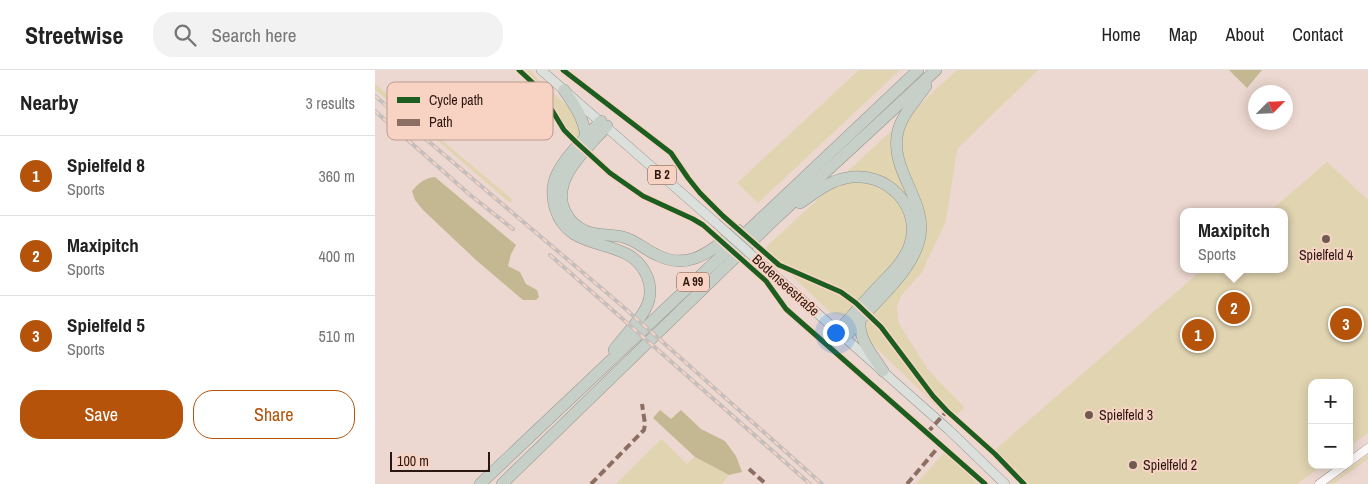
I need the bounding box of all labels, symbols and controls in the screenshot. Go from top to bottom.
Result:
search box [153,12,503,57]
text: Streetwise [25,19,123,51]
icon: search [171,21,199,49]
text: Search here [211,22,296,48]
text: Home [1101,22,1141,47]
text: Map [1169,22,1198,47]
text: About [1226,22,1264,47]
text: Contact [1292,22,1343,47]
legend [387,82,553,140]
north arrow [1248,85,1293,130]
text: Nearby [20,88,78,117]
text: Cycle path [429,91,483,109]
text: 3 results [305,92,355,114]
text: Path [429,113,453,131]
text: Spielfeld 8 [67,152,145,178]
text: 1 [32,165,40,187]
text: 360 m [319,165,355,187]
road number: B 2 [648,166,676,184]
text: Sports [67,178,105,200]
popup [1180,208,1288,273]
text: Maxipitch [1198,217,1270,243]
text: Maxipitch [67,232,139,258]
marker: Spielfeld 4 [1320,233,1332,245]
text: Sports [1198,243,1236,265]
text: 2 [32,245,40,267]
text: 400 m [319,245,355,267]
place label: Spielfeld 4 [1299,246,1354,264]
street label: Bodenseestraße [749,250,823,320]
text: Sports [67,258,105,280]
road number: A 99 [677,272,709,292]
pin: 2 [1218,289,1250,327]
pin: 3 [1330,305,1362,343]
text: Spielfeld 5 [67,312,145,338]
pin: 1 [1182,316,1214,354]
your location [823,320,849,346]
text: 3 [32,325,40,347]
text: 510 m [319,325,355,347]
text: Sports [67,338,105,360]
map controls [1308,379,1353,469]
button: + [1308,379,1353,424]
button: Save [20,390,183,439]
button: Share [193,390,355,439]
place label: Spielfeld 3 [1099,406,1153,424]
marker: Spielfeld 3 [1083,409,1095,421]
button: − [1308,424,1353,469]
scale bar [390,449,490,472]
text: 100 m [397,452,429,470]
place label: Spielfeld 2 [1143,456,1197,474]
marker: Spielfeld 2 [1127,459,1139,471]

